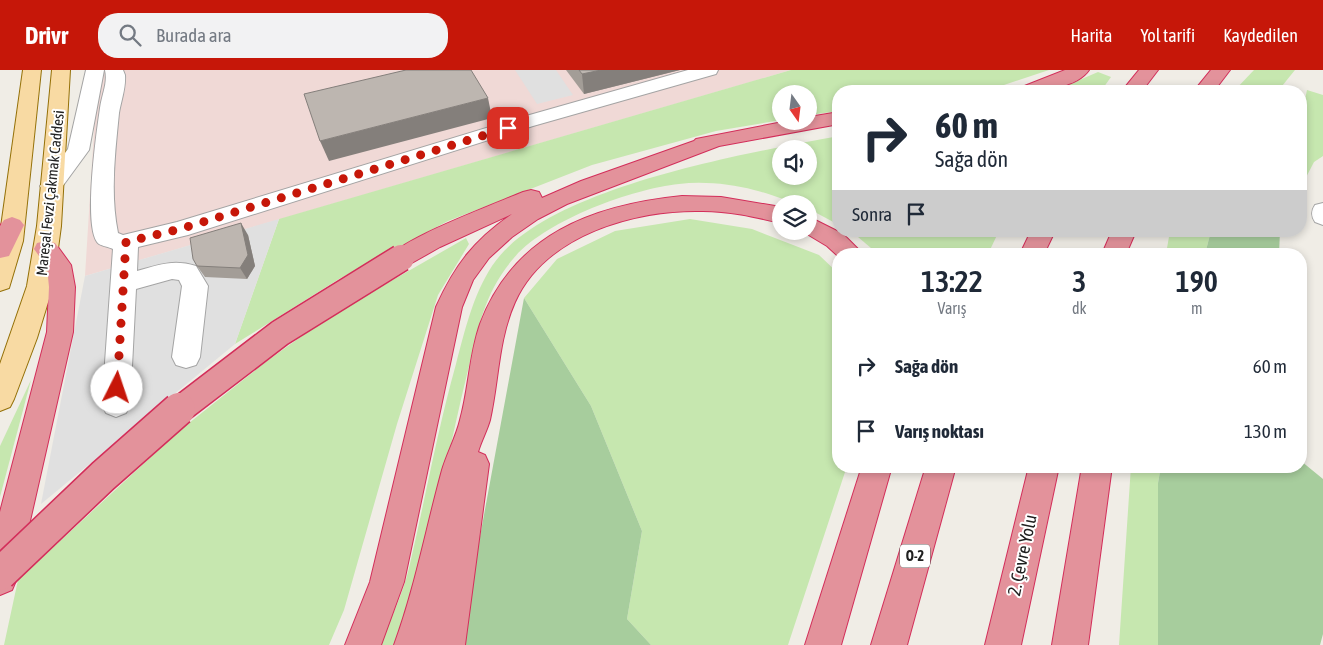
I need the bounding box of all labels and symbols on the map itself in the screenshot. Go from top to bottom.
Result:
north arrow [772,85,818,130]
pin [487,107,529,149]
street label: Mareşal Fevzi Çakmak Caddesi [33,109,67,277]
position arrow [90,361,142,413]
street label: 2. Çevre Yolu [1003,512,1041,598]
road number: O-2 [900,544,930,568]

